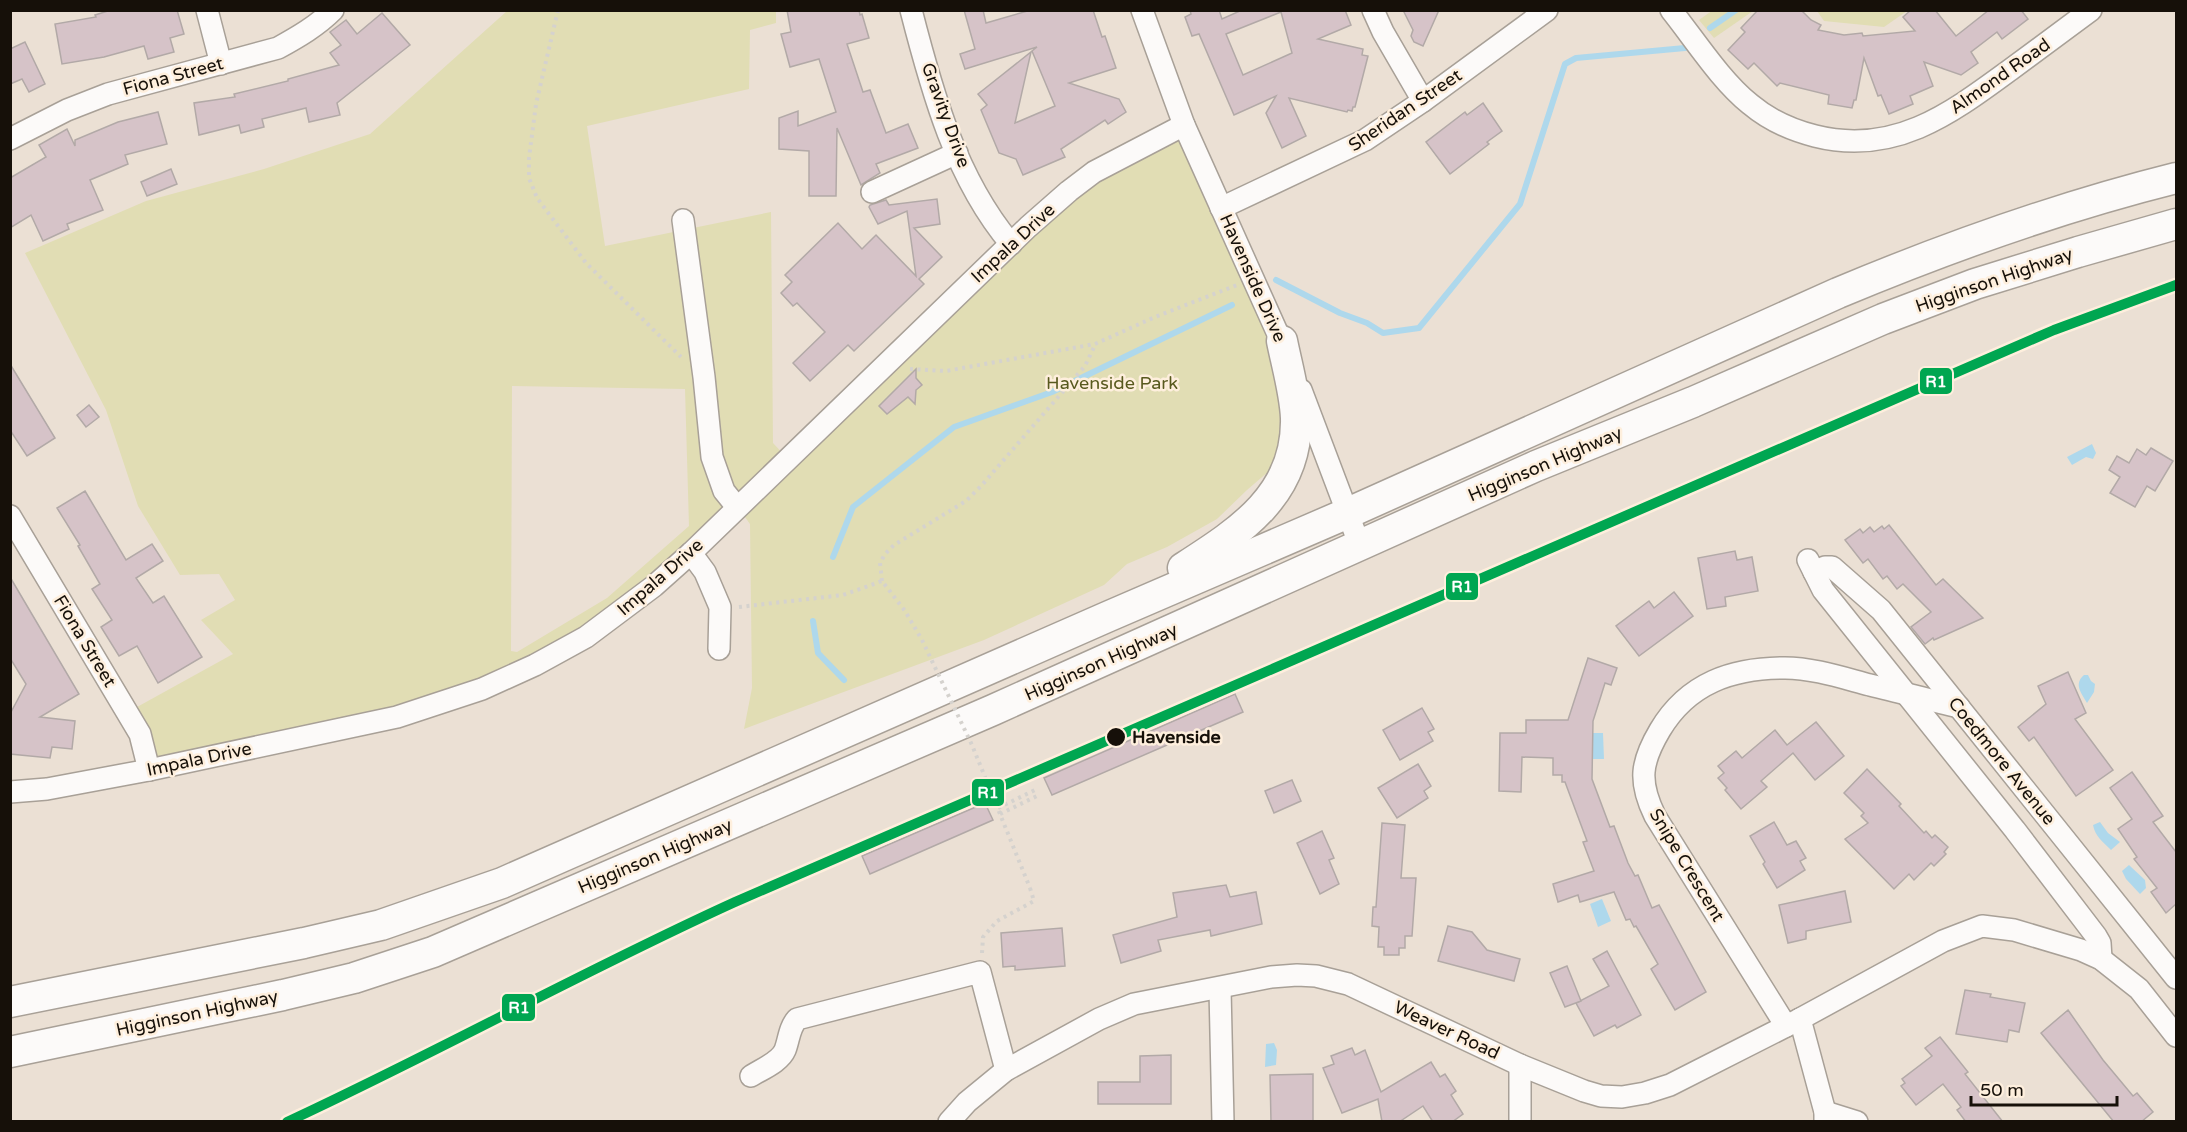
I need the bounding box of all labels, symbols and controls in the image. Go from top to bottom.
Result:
street label: Almond Road [1946,33,2054,119]
street label: Fiona Street [120,52,226,100]
street label: Gravity Drive [917,60,975,170]
street label: Sheridan Street [1344,64,1466,156]
street label: Impala Drive [967,199,1059,287]
street label: Havenside Drive [1215,211,1291,345]
street label: Higginson Highway [1912,243,2076,317]
line badge: R1 [1919,367,1953,395]
park label: Havenside Park [1046,372,1178,394]
text: R1 [1925,372,1947,392]
street label: Higginson Highway [1465,421,1626,506]
street label: Impala Drive [613,534,707,620]
line badge: R1 [1445,572,1479,601]
text: R1 [1451,577,1473,597]
street label: Fiona Street [49,591,121,691]
street label: Higginson Highway [1021,618,1181,706]
street label: Coedmore Avenue [1944,693,2060,829]
marker: Havenside [1105,726,1127,748]
place label: Havenside [1132,726,1221,748]
street label: Impala Drive [145,737,253,781]
line badge: R1 [971,778,1005,807]
text: R1 [977,783,999,803]
street label: Snipe Crescent [1645,805,1729,926]
street label: Higginson Highway [575,813,736,898]
street label: Higginson Highway [114,985,280,1041]
line badge: R1 [501,993,536,1022]
street label: Weaver Road [1391,996,1503,1064]
text: R1 [508,998,530,1018]
scale bar [1971,1069,2116,1107]
text: 50 m [1980,1079,2024,1101]

